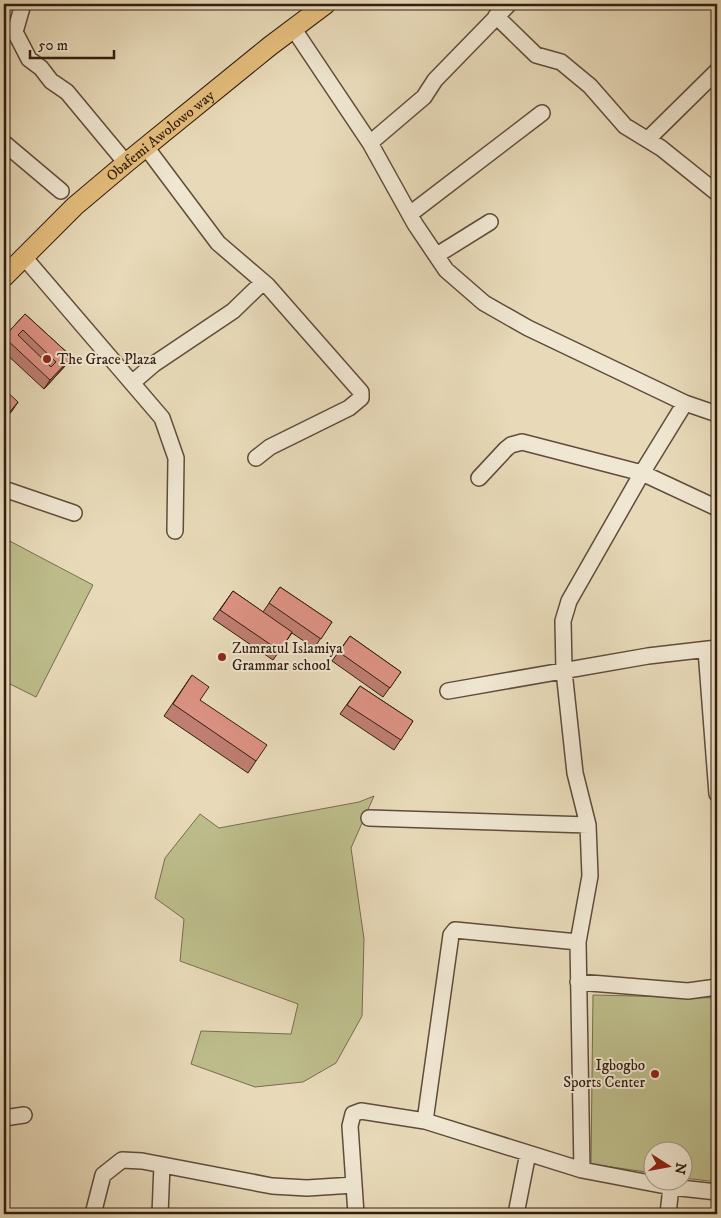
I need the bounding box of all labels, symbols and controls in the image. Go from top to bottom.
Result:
scale bar [30,28,114,60]
text: 50 m [38,36,68,55]
street label: Obafemi Awolowo way [102,85,219,185]
place label: The Grace Plaza [57,350,157,369]
marker: The Grace Plaza [41,353,53,365]
place label: Zumratul Islamiya Grammar school [232,639,343,675]
marker: Zumratul Islamiya Grammar school [216,651,228,663]
place label: Igbogbo Sports Center [563,1056,645,1092]
marker: Igbogbo Sports Center [649,1068,661,1080]
north arrow [644,1140,694,1190]
text: N [670,1161,690,1176]

